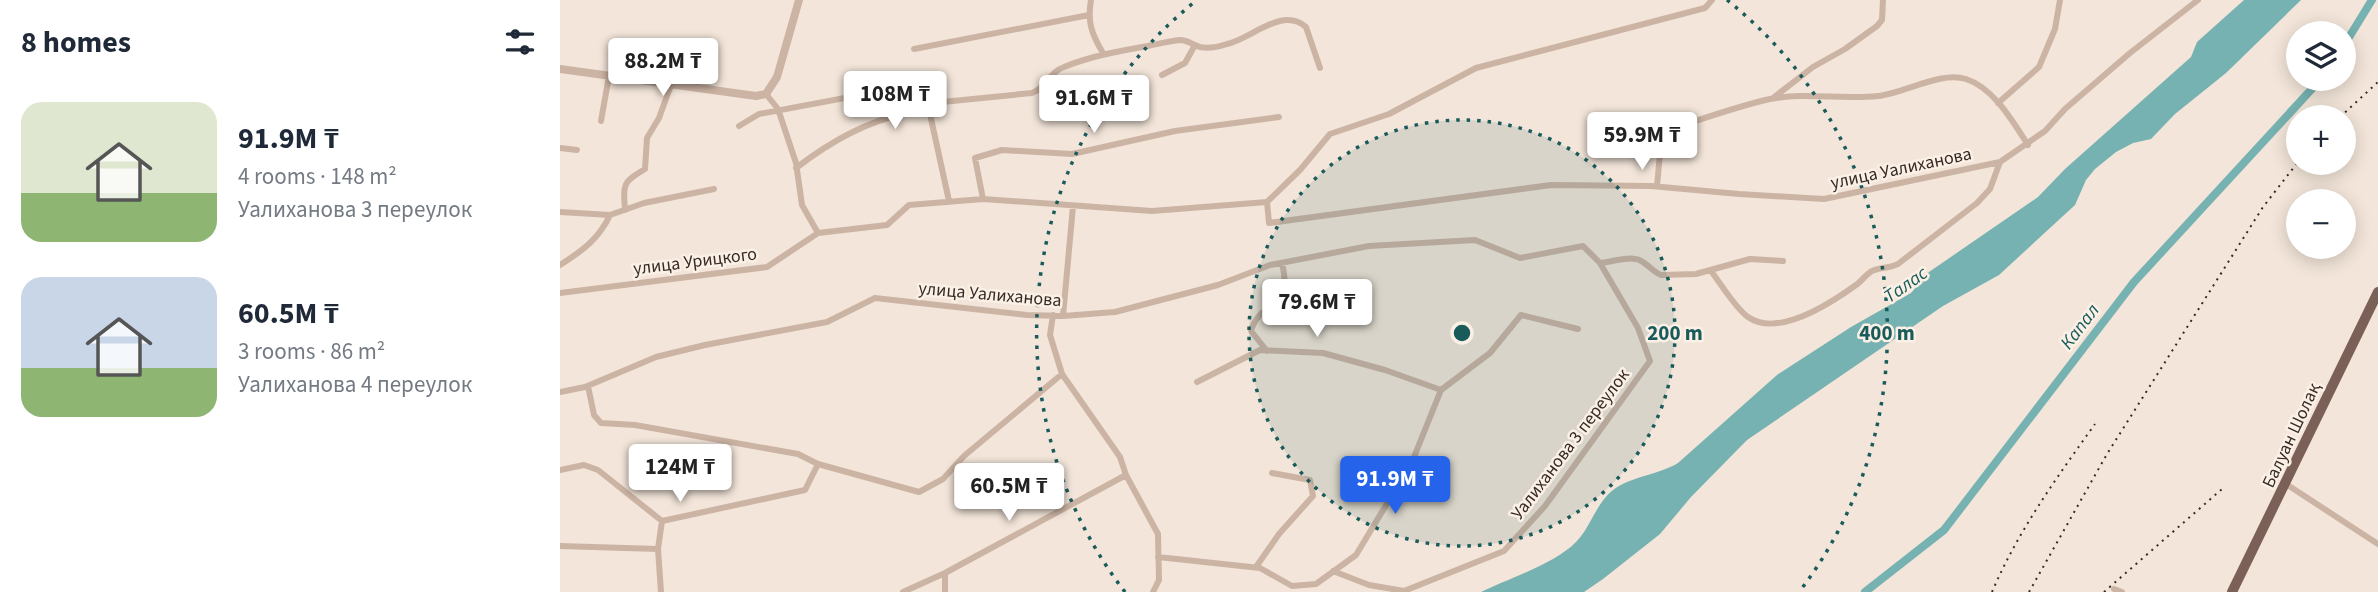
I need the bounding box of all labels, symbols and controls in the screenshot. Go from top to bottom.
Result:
text: 8 homes [21,21,131,64]
map controls [2286,21,2356,259]
button: layers [2286,21,2356,91]
icon: filters [501,23,539,61]
pin: 88.2M ₸ [598,38,728,98]
text: 88.2M ₸ [624,44,702,77]
pin: 108M ₸ [838,72,952,131]
pin: 91.6M ₸ [1029,76,1159,135]
text: 108M ₸ [860,77,930,110]
text: 91.6M ₸ [1055,81,1133,114]
button: + [2286,105,2356,175]
pin: 59.9M ₸ [1577,113,1707,172]
text: 91.9M ₸ [238,117,339,160]
text: 59.9M ₸ [1603,118,1681,151]
icon: home [77,130,161,214]
street label: улица Уалиханова [1828,141,1974,196]
text: 4 rooms · 148 m² [238,160,397,193]
button: − [2286,189,2356,259]
text: Уалиханова 3 переулок [238,193,472,226]
street label: улица Урицкого [632,242,758,281]
water label: Талас [1878,260,1934,310]
street label: улица Уалиханова [917,276,1062,313]
pin: 79.6M ₸ [1252,280,1382,339]
text: 79.6M ₸ [1278,285,1356,318]
text: 60.5M ₸ [238,292,339,335]
water label: Капал [2054,298,2106,355]
icon: home [77,305,161,389]
text: 200 m [1647,318,1703,348]
text: 400 m [1859,318,1915,348]
centre of rings [1450,321,1474,345]
text: 3 rooms · 86 m² [238,335,385,368]
street label: Уалиханова 3 переулок [1505,364,1636,525]
text: Уалиханова 4 переулок [238,368,472,401]
street label: Балуан Шолақ [2256,378,2327,492]
pin: 124M ₸ [623,444,737,504]
text: 124M ₸ [645,450,715,483]
pin: 91.9M ₸ [1330,456,1460,516]
text: 91.9M ₸ [1356,462,1434,495]
pin: 60.5M ₸ [944,463,1074,523]
text: 60.5M ₸ [970,469,1048,502]

